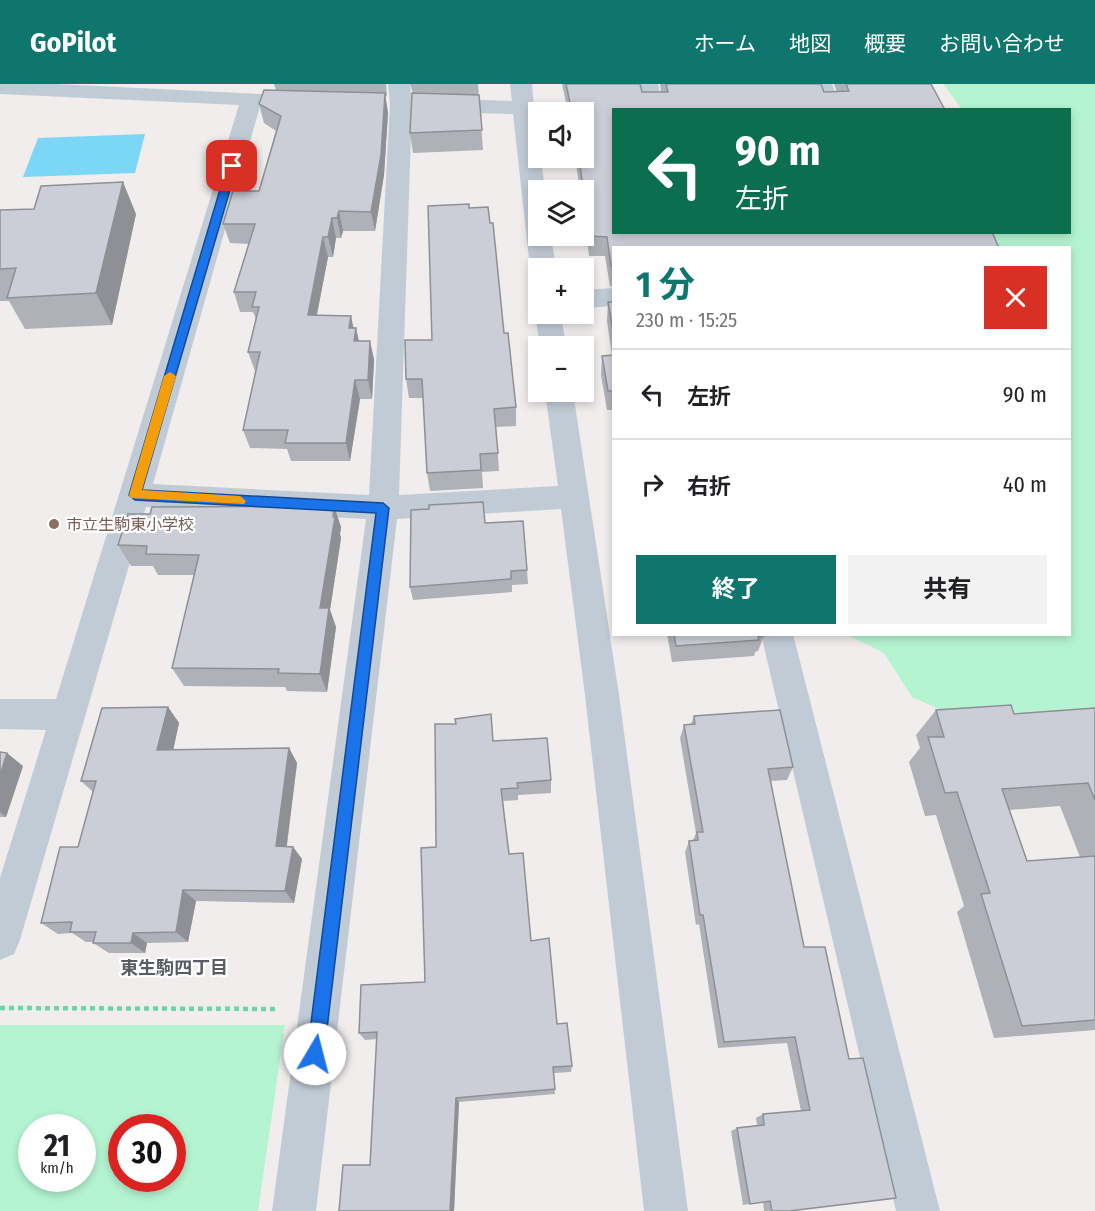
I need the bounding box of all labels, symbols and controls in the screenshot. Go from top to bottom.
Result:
text: GoPilot [30,26,116,59]
text: ホーム [694,31,756,57]
text: 地図 [789,31,831,57]
text: 概要 [864,31,906,57]
text: お問い合わせ [939,31,1065,57]
map controls [528,102,594,402]
button: sound [528,102,594,168]
text: 90 m [735,126,820,176]
icon: left [636,132,714,210]
pin [206,140,257,191]
icon: arrive [215,149,248,182]
button: layers [528,180,594,246]
text: 左折 [735,183,789,215]
button: + [528,258,594,324]
text: 1 分 [636,263,695,307]
button: close [984,266,1047,329]
text: 230 m · 15:25 [636,308,737,332]
button: − [528,336,594,402]
icon: left [636,378,669,411]
text: 90 m [1003,381,1047,408]
text: 左折 [687,383,731,410]
icon: right [636,468,669,501]
text: 40 m [1003,471,1047,498]
text: 右折 [687,473,731,500]
place label: 市立生駒東小学校 [66,515,194,534]
marker: 市立生駒東小学校 [47,517,61,531]
button: 終了 [636,555,836,624]
button: 共有 [848,555,1047,624]
district label: 東生駒四丁目 [120,957,228,979]
position arrow [283,1022,347,1086]
speed limit sign: 30 [108,1114,186,1192]
text: 21 [44,1128,70,1164]
text: km/h [40,1159,74,1177]

